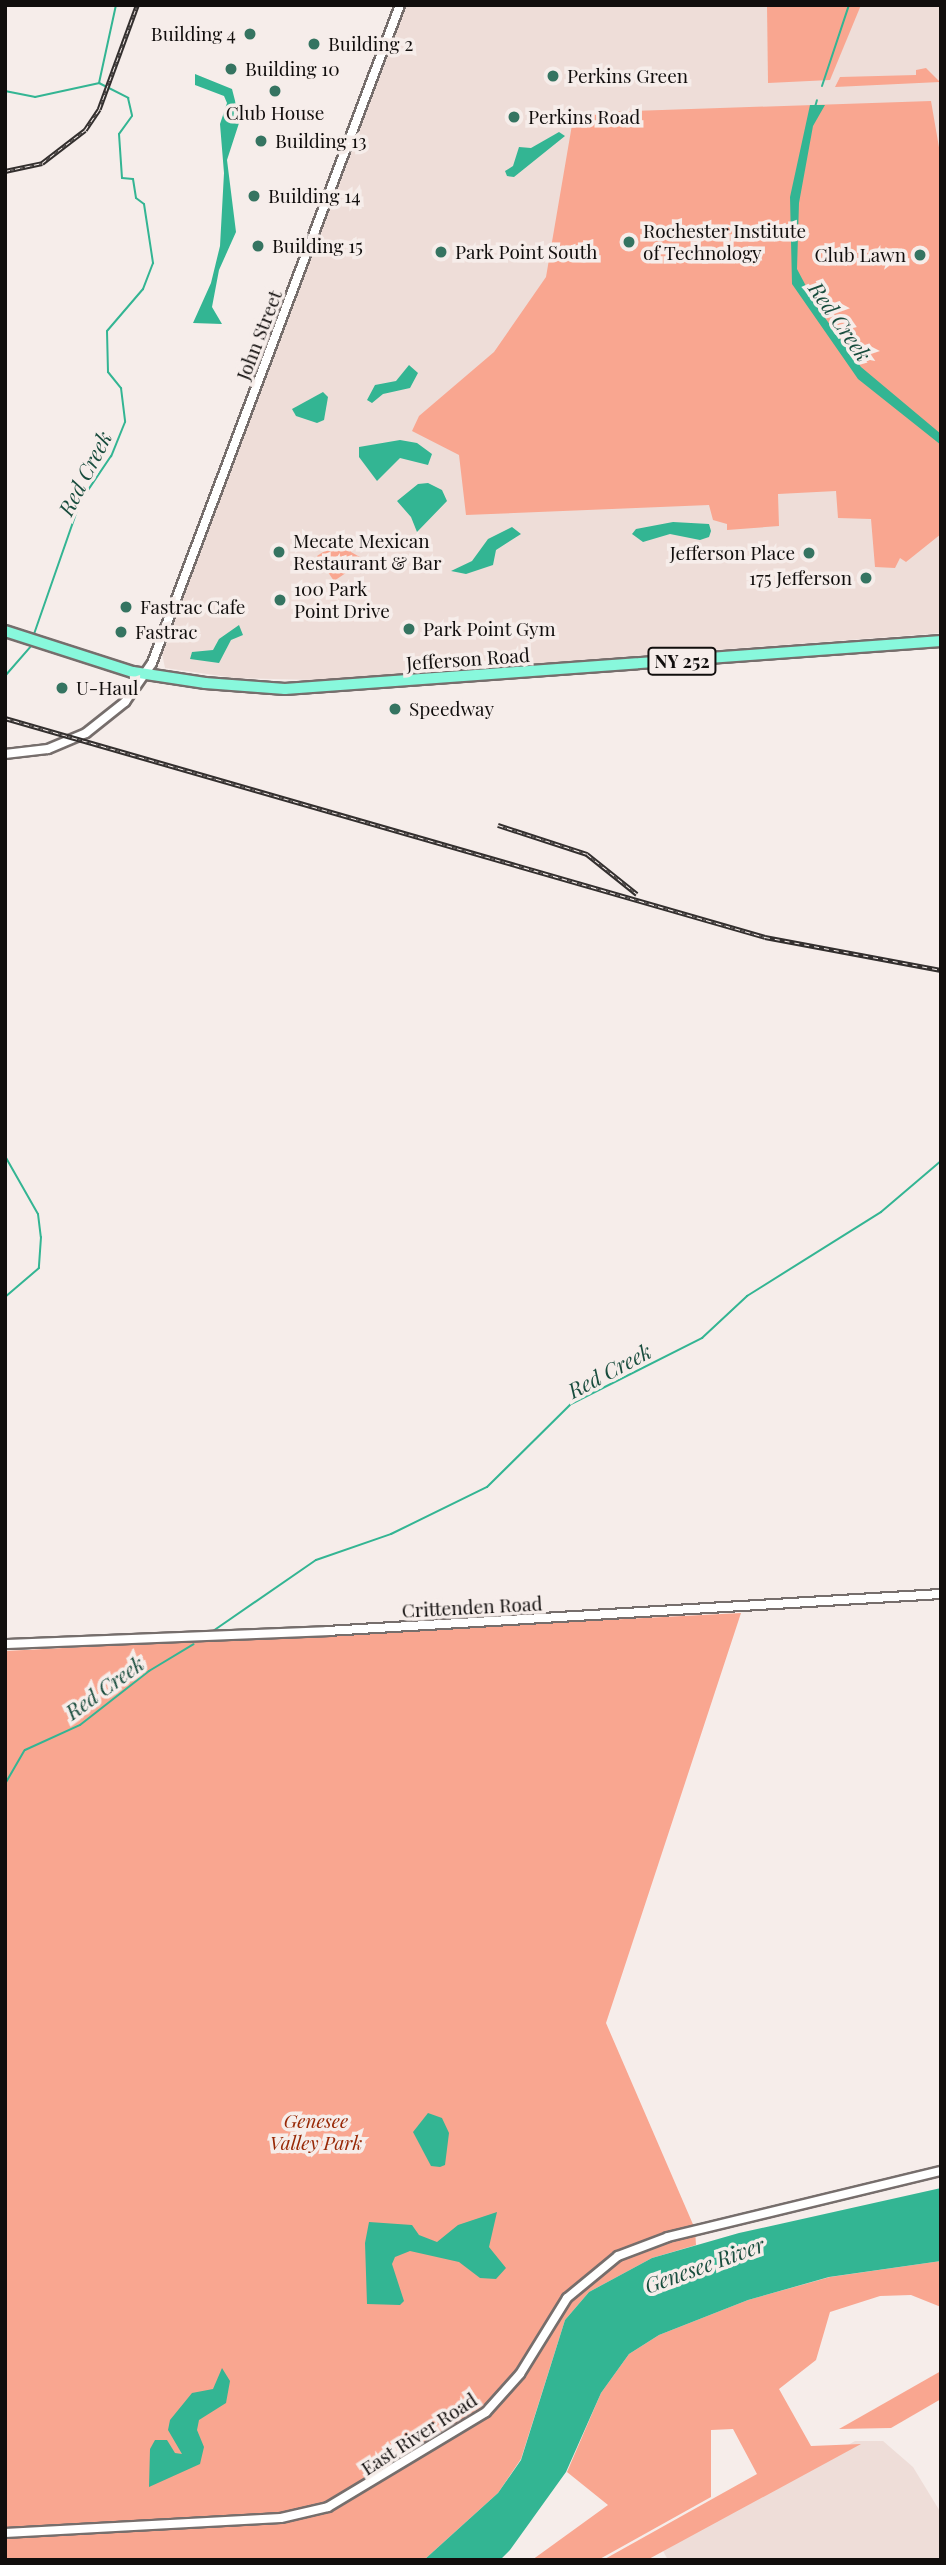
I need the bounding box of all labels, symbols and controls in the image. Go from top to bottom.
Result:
place label: Building 4 [150,23,236,45]
marker: Building 4 [242,26,258,42]
place label: Building 2 [328,33,413,55]
marker: Building 2 [306,36,322,52]
place label: Building 10 [245,58,340,80]
marker: Building 10 [223,61,239,77]
place label: Perkins Green [567,65,688,87]
marker: Perkins Green [545,68,561,84]
marker: Club House [267,83,283,99]
place label: Club House [226,102,324,124]
place label: Perkins Road [528,106,640,128]
marker: Perkins Road [506,109,522,125]
place label: Building 13 [275,130,366,152]
marker: Building 13 [253,133,269,149]
place label: Building 14 [268,185,361,207]
marker: Building 14 [246,188,262,204]
place label: Rochester Institute of Technology [643,220,806,264]
marker: Rochester Institute of Technology [621,234,637,250]
place label: Building 15 [272,235,363,257]
marker: Building 15 [250,238,266,254]
place label: Park Point South [455,241,598,263]
marker: Park Point South [433,244,449,260]
place label: Club Lawn [815,244,906,266]
marker: Club Lawn [912,247,928,263]
water label: Red Creek [805,276,877,366]
street label: John Street [231,287,287,383]
water label: Red Creek [52,427,116,519]
place label: Mecate Mexican Restaurant & Bar [293,530,442,574]
place label: Jefferson Place [670,542,795,564]
marker: Mecate Mexican Restaurant & Bar [271,544,287,560]
marker: Jefferson Place [801,545,817,561]
place label: 175 Jefferson [749,567,852,589]
marker: 175 Jefferson [858,570,874,586]
place label: 100 Park Point Drive [294,578,390,622]
marker: 100 Park Point Drive [272,592,288,608]
place label: Fastrac Cafe [140,596,245,618]
marker: Fastrac Cafe [118,599,134,615]
place label: Park Point Gym [423,618,556,640]
place label: Fastrac [135,621,197,643]
marker: Park Point Gym [401,621,417,637]
marker: Fastrac [113,624,129,640]
street label: Jefferson Road [405,643,531,675]
road number: NY 252 [647,646,717,676]
place label: U-Haul [76,677,138,699]
marker: U-Haul [54,680,70,696]
place label: Speedway [409,698,494,720]
marker: Speedway [387,701,403,717]
water label: Red Creek [563,1337,655,1403]
street label: Crittenden Road [401,1592,543,1622]
water label: Red Creek [60,1650,148,1724]
park label: Genesee Valley Park [270,2110,362,2154]
water label: Genesee River [641,2231,767,2297]
street label: East River Road [357,2388,481,2480]

